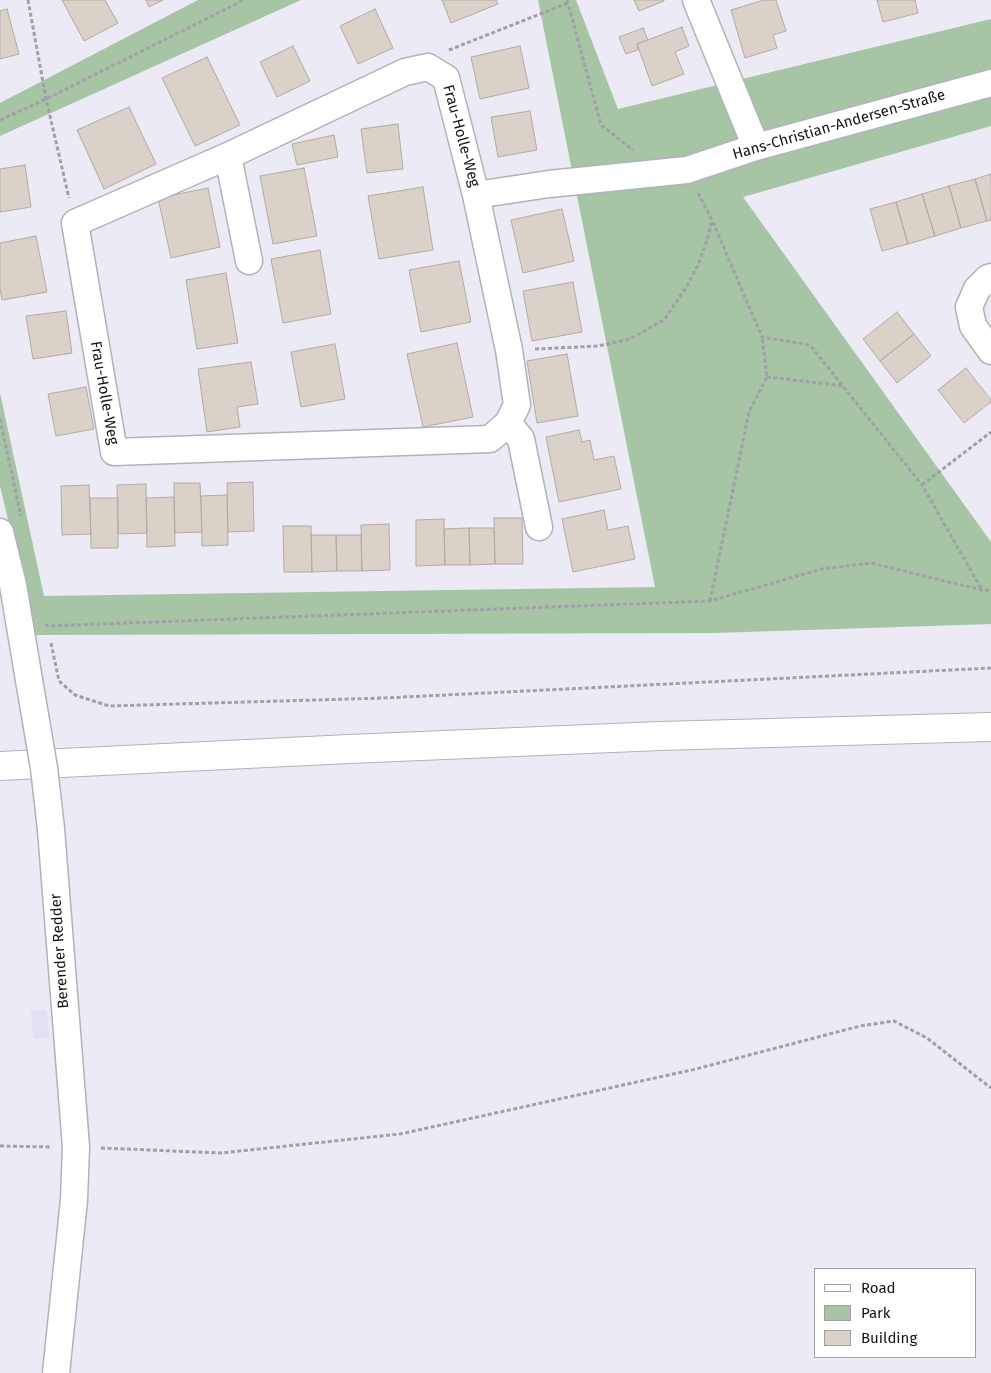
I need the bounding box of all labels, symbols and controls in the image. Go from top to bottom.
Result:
street label: Frau-Holle-Weg [439,83,483,189]
street label: Hans-Christian-Andersen-Straße [731,86,947,164]
street label: Frau-Holle-Weg [86,340,122,446]
street label: Berender Redder [47,893,73,1009]
legend [814,1268,976,1358]
text: Road [861,1279,896,1297]
text: Park [861,1304,891,1322]
text: Building [861,1329,917,1347]

